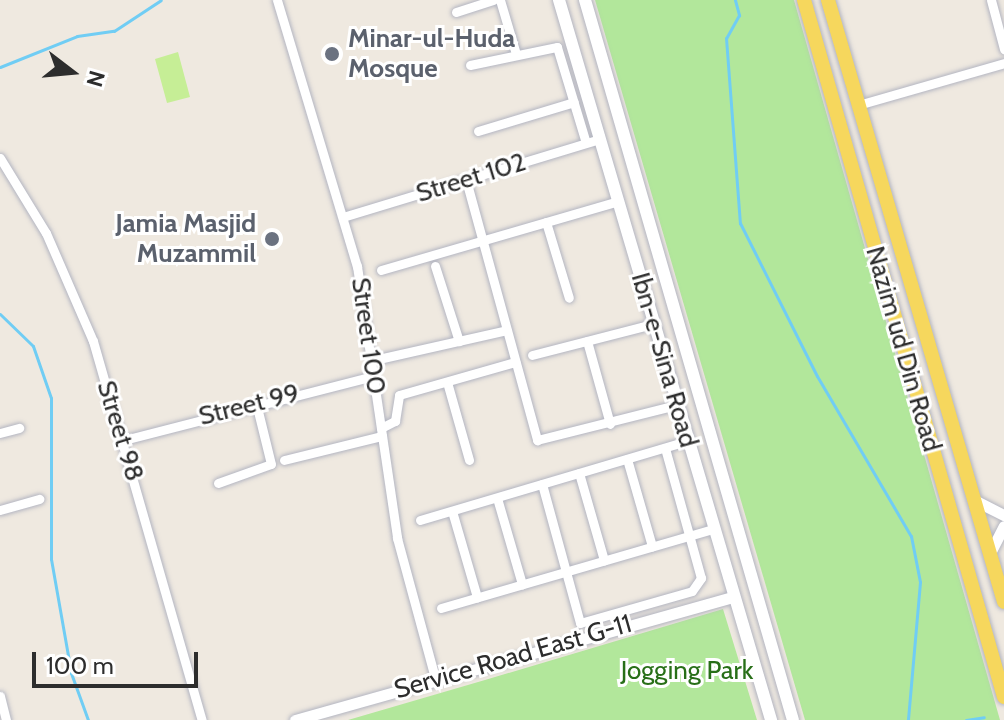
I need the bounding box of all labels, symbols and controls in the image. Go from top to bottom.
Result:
place label: Minar-ul-Huda Mosque [348,23,515,84]
north arrow [32,32,112,112]
marker: Minar-ul-Huda Mosque [323,45,341,63]
text: N [80,68,111,90]
street label: Street 102 [412,147,530,209]
place label: Jamia Masjid Muzammil [116,208,256,270]
marker: Jamia Masjid Muzammil [263,230,281,248]
street label: Nazim ud Din Road [859,243,947,455]
street label: Ibn-e-Sina Road [624,269,704,451]
street label: Street 100 [344,276,392,396]
street label: Street 98 [90,377,150,485]
street label: Street 99 [196,378,302,432]
street label: Service Road East G-11 [391,608,635,706]
scale bar [36,636,202,686]
text: 100 m [46,651,114,680]
park label: Jogging Park [621,655,753,687]

